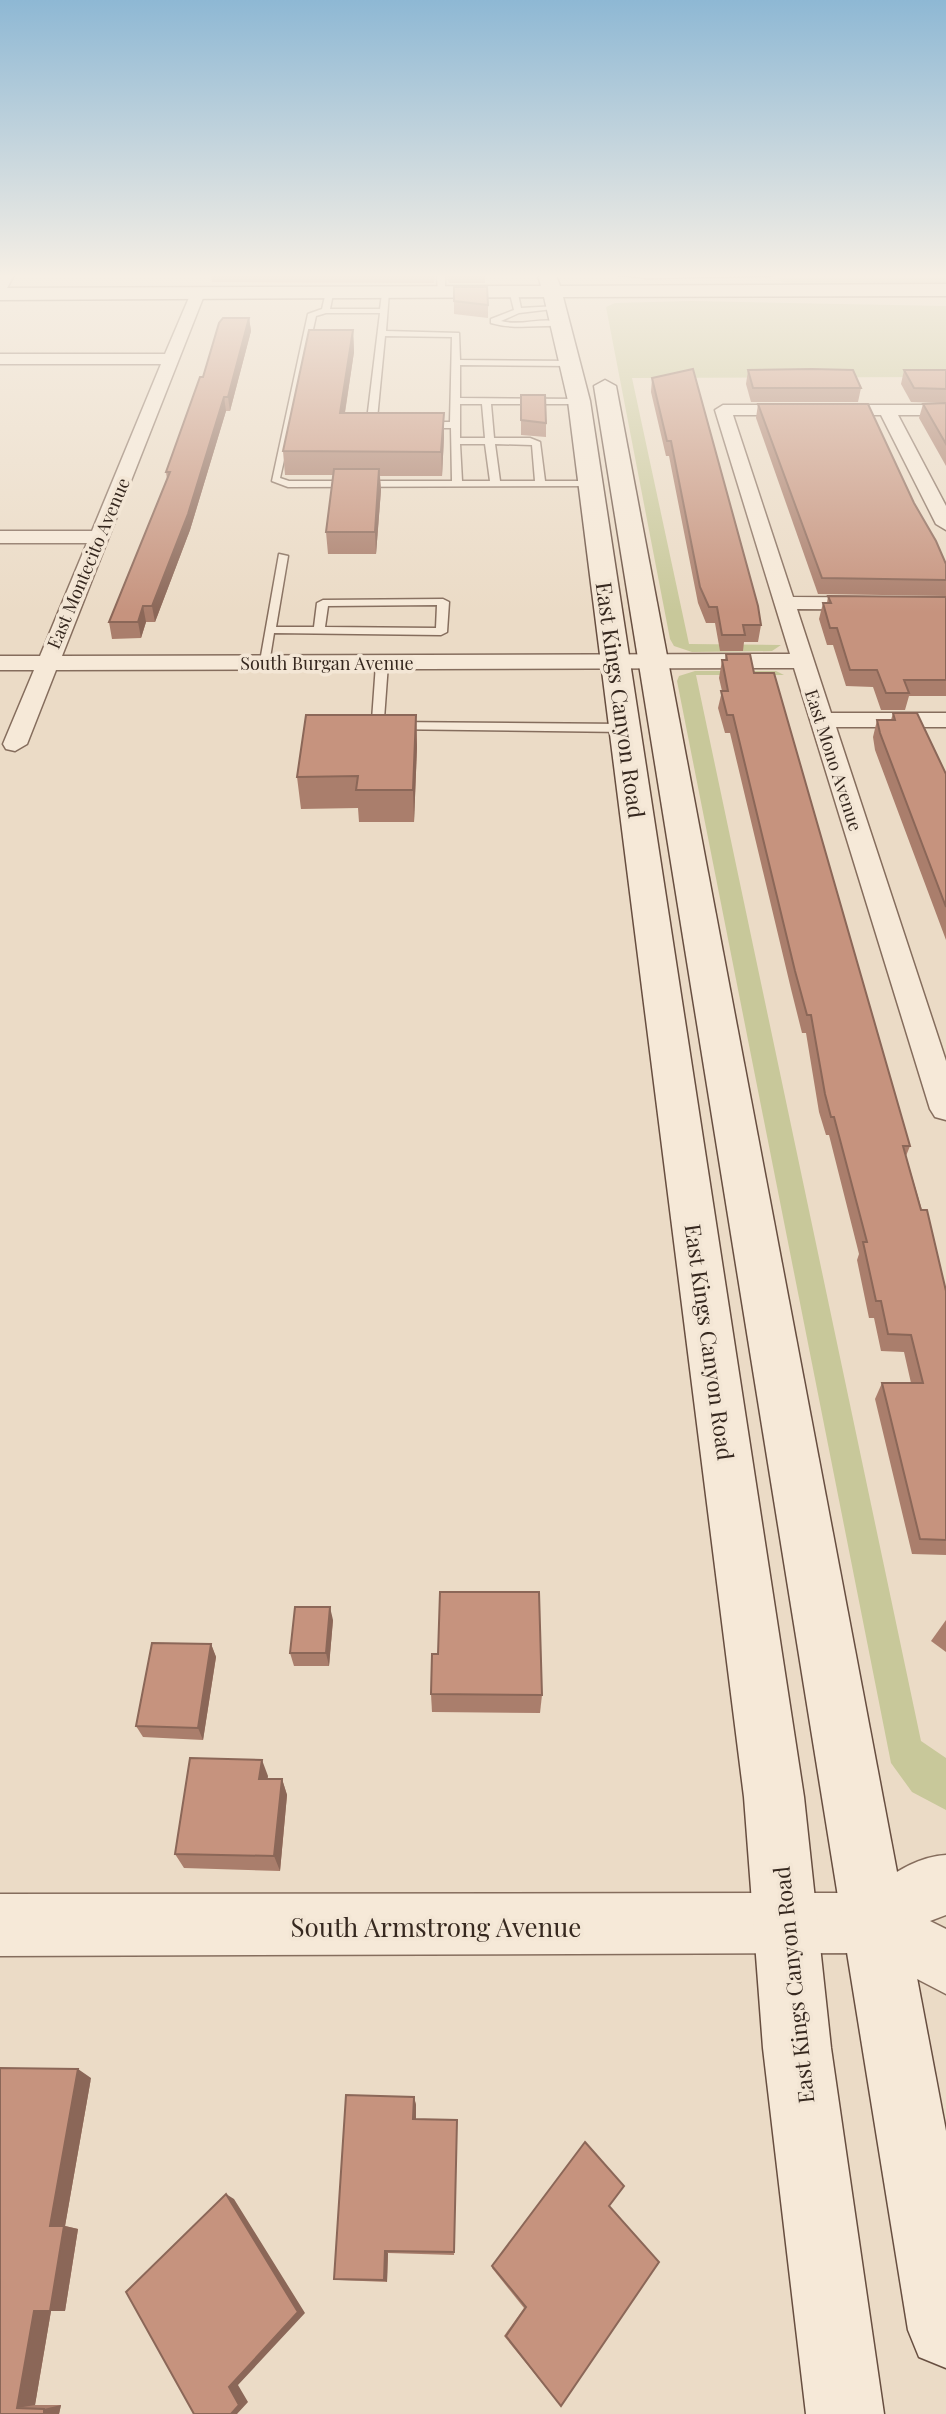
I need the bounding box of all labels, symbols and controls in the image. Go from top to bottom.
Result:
street label: East Montecito Avenue [41,474,135,652]
street label: East Kings Canyon Road [590,580,652,820]
street label: South Burgan Avenue [240,651,414,675]
street label: East Mono Avenue [800,686,868,834]
street label: East Kings Canyon Road [679,1222,741,1462]
street label: East Kings Canyon Road [766,1865,820,2105]
street label: South Armstrong Avenue [290,1909,582,1944]

